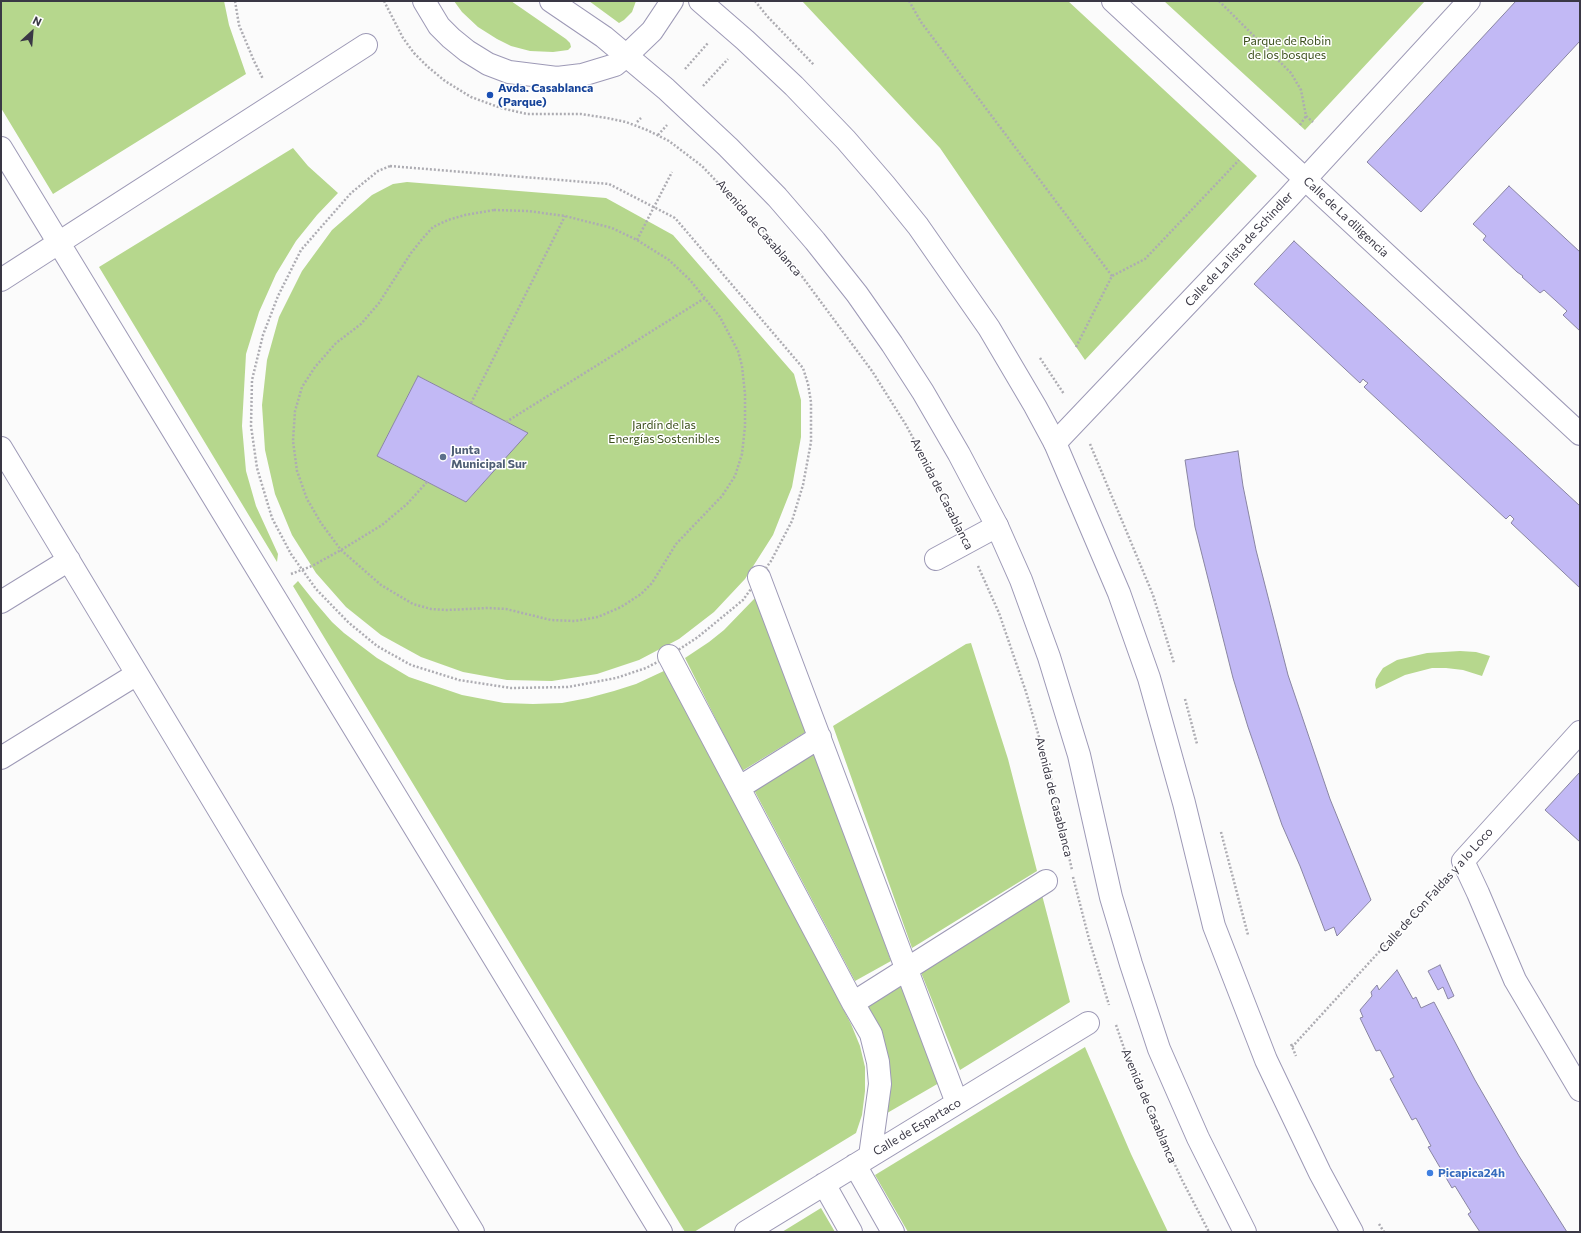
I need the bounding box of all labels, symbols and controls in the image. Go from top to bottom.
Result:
north arrow [12,12,52,52]
text: N [31,13,44,28]
park label: Parque de Robin de los bosques [1243,34,1331,62]
place label: Avda. Casablanca (Parque) [498,81,593,109]
marker: Avda. Casablanca (Parque) [485,90,495,100]
street label: Calle de La diligencia [1300,174,1392,260]
street label: Avenida de Casablanca [713,177,805,279]
street label: Calle de La lista de Schindler [1182,189,1296,309]
park label: Jardín de las Energías Sostenibles [608,418,720,446]
street label: Avenida de Casablanca [908,436,976,552]
place label: Junta Municipal Sur [451,443,527,471]
marker: Junta Municipal Sur [438,452,448,462]
street label: Avenida de Casablanca [1032,736,1076,858]
street label: Calle de Con Faldas y a lo Loco [1376,825,1496,955]
street label: Avenida de Casablanca [1118,1047,1180,1165]
street label: Calle de Espartaco [871,1095,963,1159]
place label: Picapica24h [1438,1166,1505,1180]
marker: Picapica24h [1425,1168,1435,1178]

